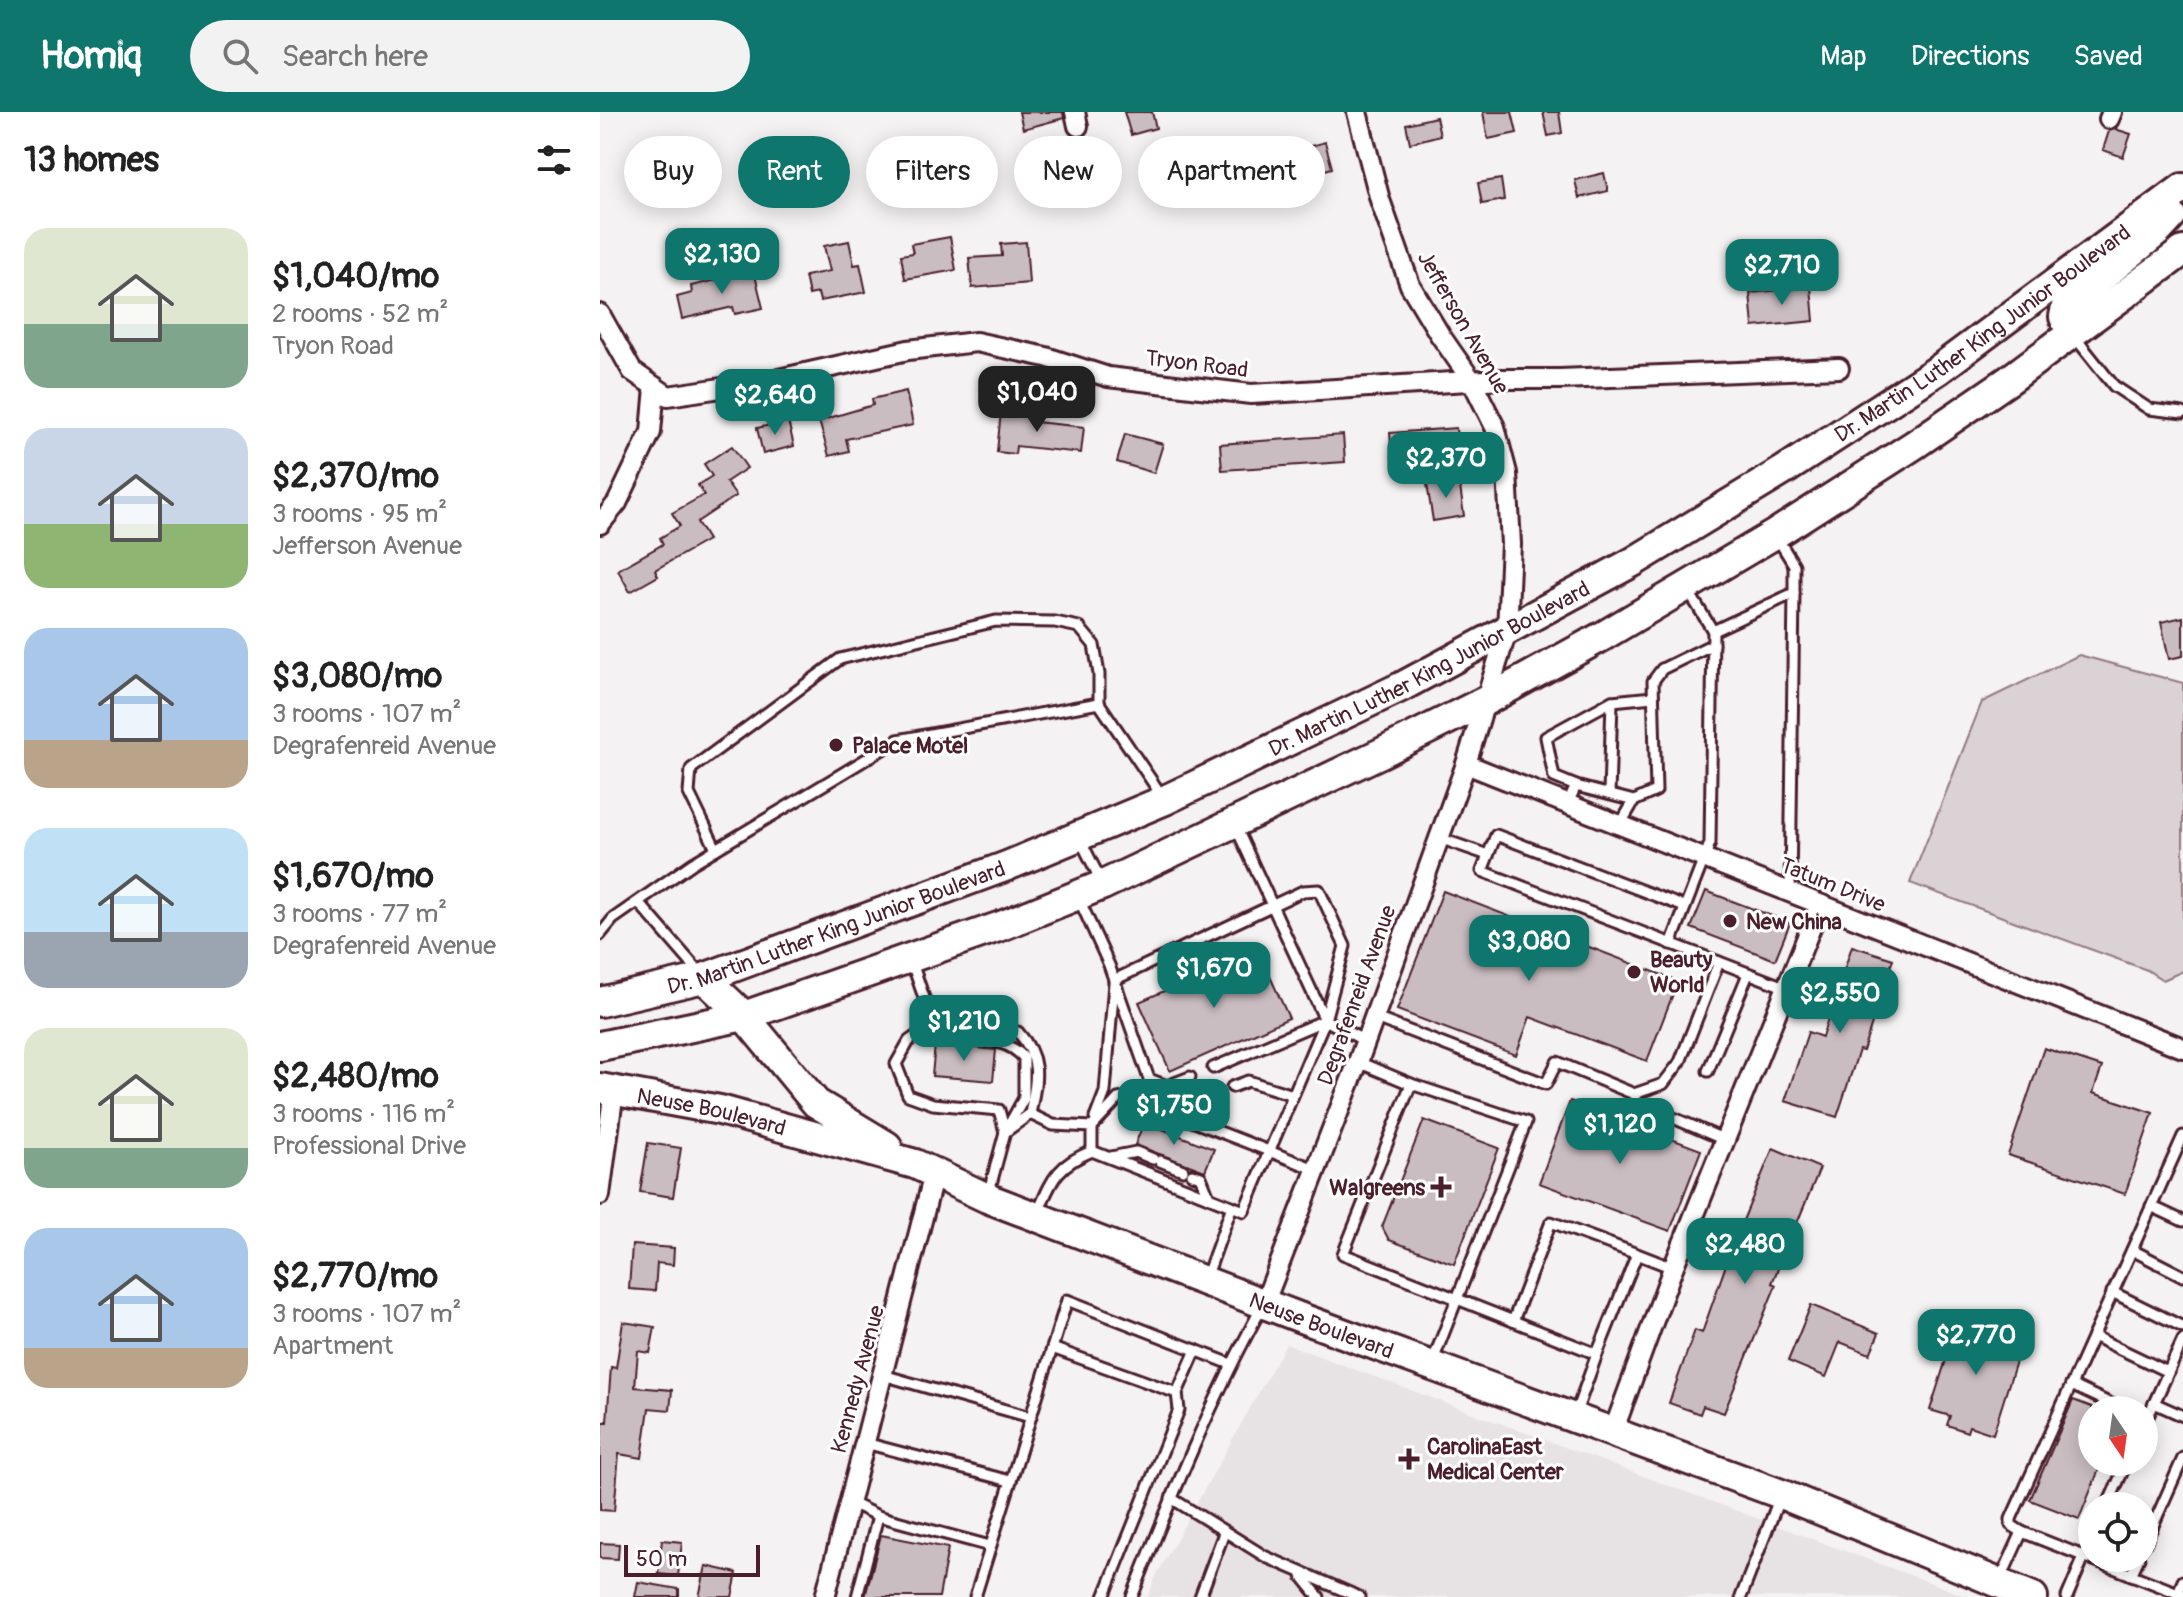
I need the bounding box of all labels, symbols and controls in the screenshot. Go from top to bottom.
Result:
search box [190,20,750,92]
text: Homiq [40,32,142,80]
icon: search [218,34,262,78]
text: Search here [282,38,428,75]
text: Map [1820,39,1867,74]
text: Directions [1911,39,2030,74]
text: Saved [2074,39,2143,74]
chip: Buy [624,136,722,208]
chip: Rent [738,136,850,208]
chip: Filters [866,136,998,208]
chip: New [1014,136,1122,208]
chip: Apartment [1138,136,1325,208]
icon: filters [532,138,576,182]
text: 13 homes [24,139,159,182]
street label: Dr. Martin Luther King Junior Boulevard [1829,219,2136,449]
pin: $2,130 [657,228,787,296]
text: $2,130 [683,238,761,270]
pin: $2,710 [1717,239,1847,307]
street label: Jefferson Avenue [1411,246,1516,399]
text: $2,710 [1744,249,1820,281]
text: $1,040/mo [272,255,439,298]
icon: home [88,260,184,356]
text: 2 rooms · 52 m² [272,298,448,330]
text: Tryon Road [272,330,394,362]
street label: Tryon Road [1144,344,1250,384]
pin: $1,040 [972,366,1102,434]
pin: $2,640 [710,369,840,437]
text: $1,040 [996,376,1078,408]
text: $2,640 [733,379,817,411]
pin: $2,370 [1381,432,1511,500]
text: $2,370 [1405,442,1487,474]
text: $2,370/mo [272,455,439,498]
icon: home [88,460,184,556]
text: 3 rooms · 95 m² [272,498,447,530]
text: Jefferson Avenue [272,530,462,562]
street label: Dr. Martin Luther King Junior Boulevard [1264,575,1595,763]
text: $3,080/mo [272,655,442,698]
icon: home [88,660,184,756]
text: 3 rooms · 107 m² [272,698,461,730]
text: Degrafenreid Avenue [272,730,496,762]
place label: Palace Motel [852,732,968,760]
marker: Palace Motel [827,736,845,754]
street label: Tatum Drive [1776,851,1889,919]
text: $1,670/mo [272,855,434,898]
street label: Dr. Martin Luther King Junior Boulevard [665,855,1009,1001]
icon: home [88,860,184,956]
text: 3 rooms · 77 m² [272,898,447,930]
street label: Degrafenreid Avenue [1311,901,1403,1089]
place label: New China [1746,908,1842,936]
marker: New China [1721,912,1739,930]
pin: $3,080 [1464,915,1594,983]
text: $3,080 [1487,925,1571,957]
text: Degrafenreid Avenue [272,930,496,962]
pin: $1,670 [1149,942,1279,1010]
place label: Beauty World [1650,946,1713,999]
text: $1,670 [1175,952,1253,984]
marker: Beauty World [1625,963,1643,981]
pin: $2,550 [1775,967,1905,1035]
text: $2,550 [1799,977,1881,1009]
pin: $1,210 [899,995,1029,1063]
text: $1,210 [927,1005,1001,1037]
text: $2,480/mo [272,1055,439,1098]
icon: home [88,1060,184,1156]
pin: $1,750 [1109,1079,1239,1147]
street label: Neuse Boulevard [635,1082,789,1143]
text: $1,750 [1136,1089,1212,1121]
text: 3 rooms · 116 m² [272,1098,455,1130]
pin: $1,120 [1555,1098,1685,1166]
text: $1,120 [1583,1108,1657,1140]
text: Professional Drive [272,1130,466,1162]
place label: Walgreens [1329,1174,1425,1202]
marker: Walgreens [1432,1178,1450,1196]
pin: $2,480 [1680,1218,1810,1286]
text: $2,480 [1704,1228,1786,1260]
text: $2,770/mo [272,1255,438,1298]
icon: home [88,1260,184,1356]
street label: Neuse Boulevard [1245,1286,1397,1366]
text: 3 rooms · 107 m² [272,1298,461,1330]
street label: Kennedy Avenue [825,1302,891,1456]
pin: $2,770 [1911,1309,2041,1377]
text: $2,770 [1936,1319,2016,1351]
text: Apartment [272,1330,393,1362]
north arrow [2078,1396,2158,1476]
map controls [2078,1396,2158,1572]
place label: CarolinaEast Medical Center [1427,1433,1565,1486]
marker: CarolinaEast Medical Center [1398,1448,1420,1470]
button: locate [2078,1492,2158,1572]
scale bar [624,1541,760,1577]
text: 50 m [636,1545,687,1573]

